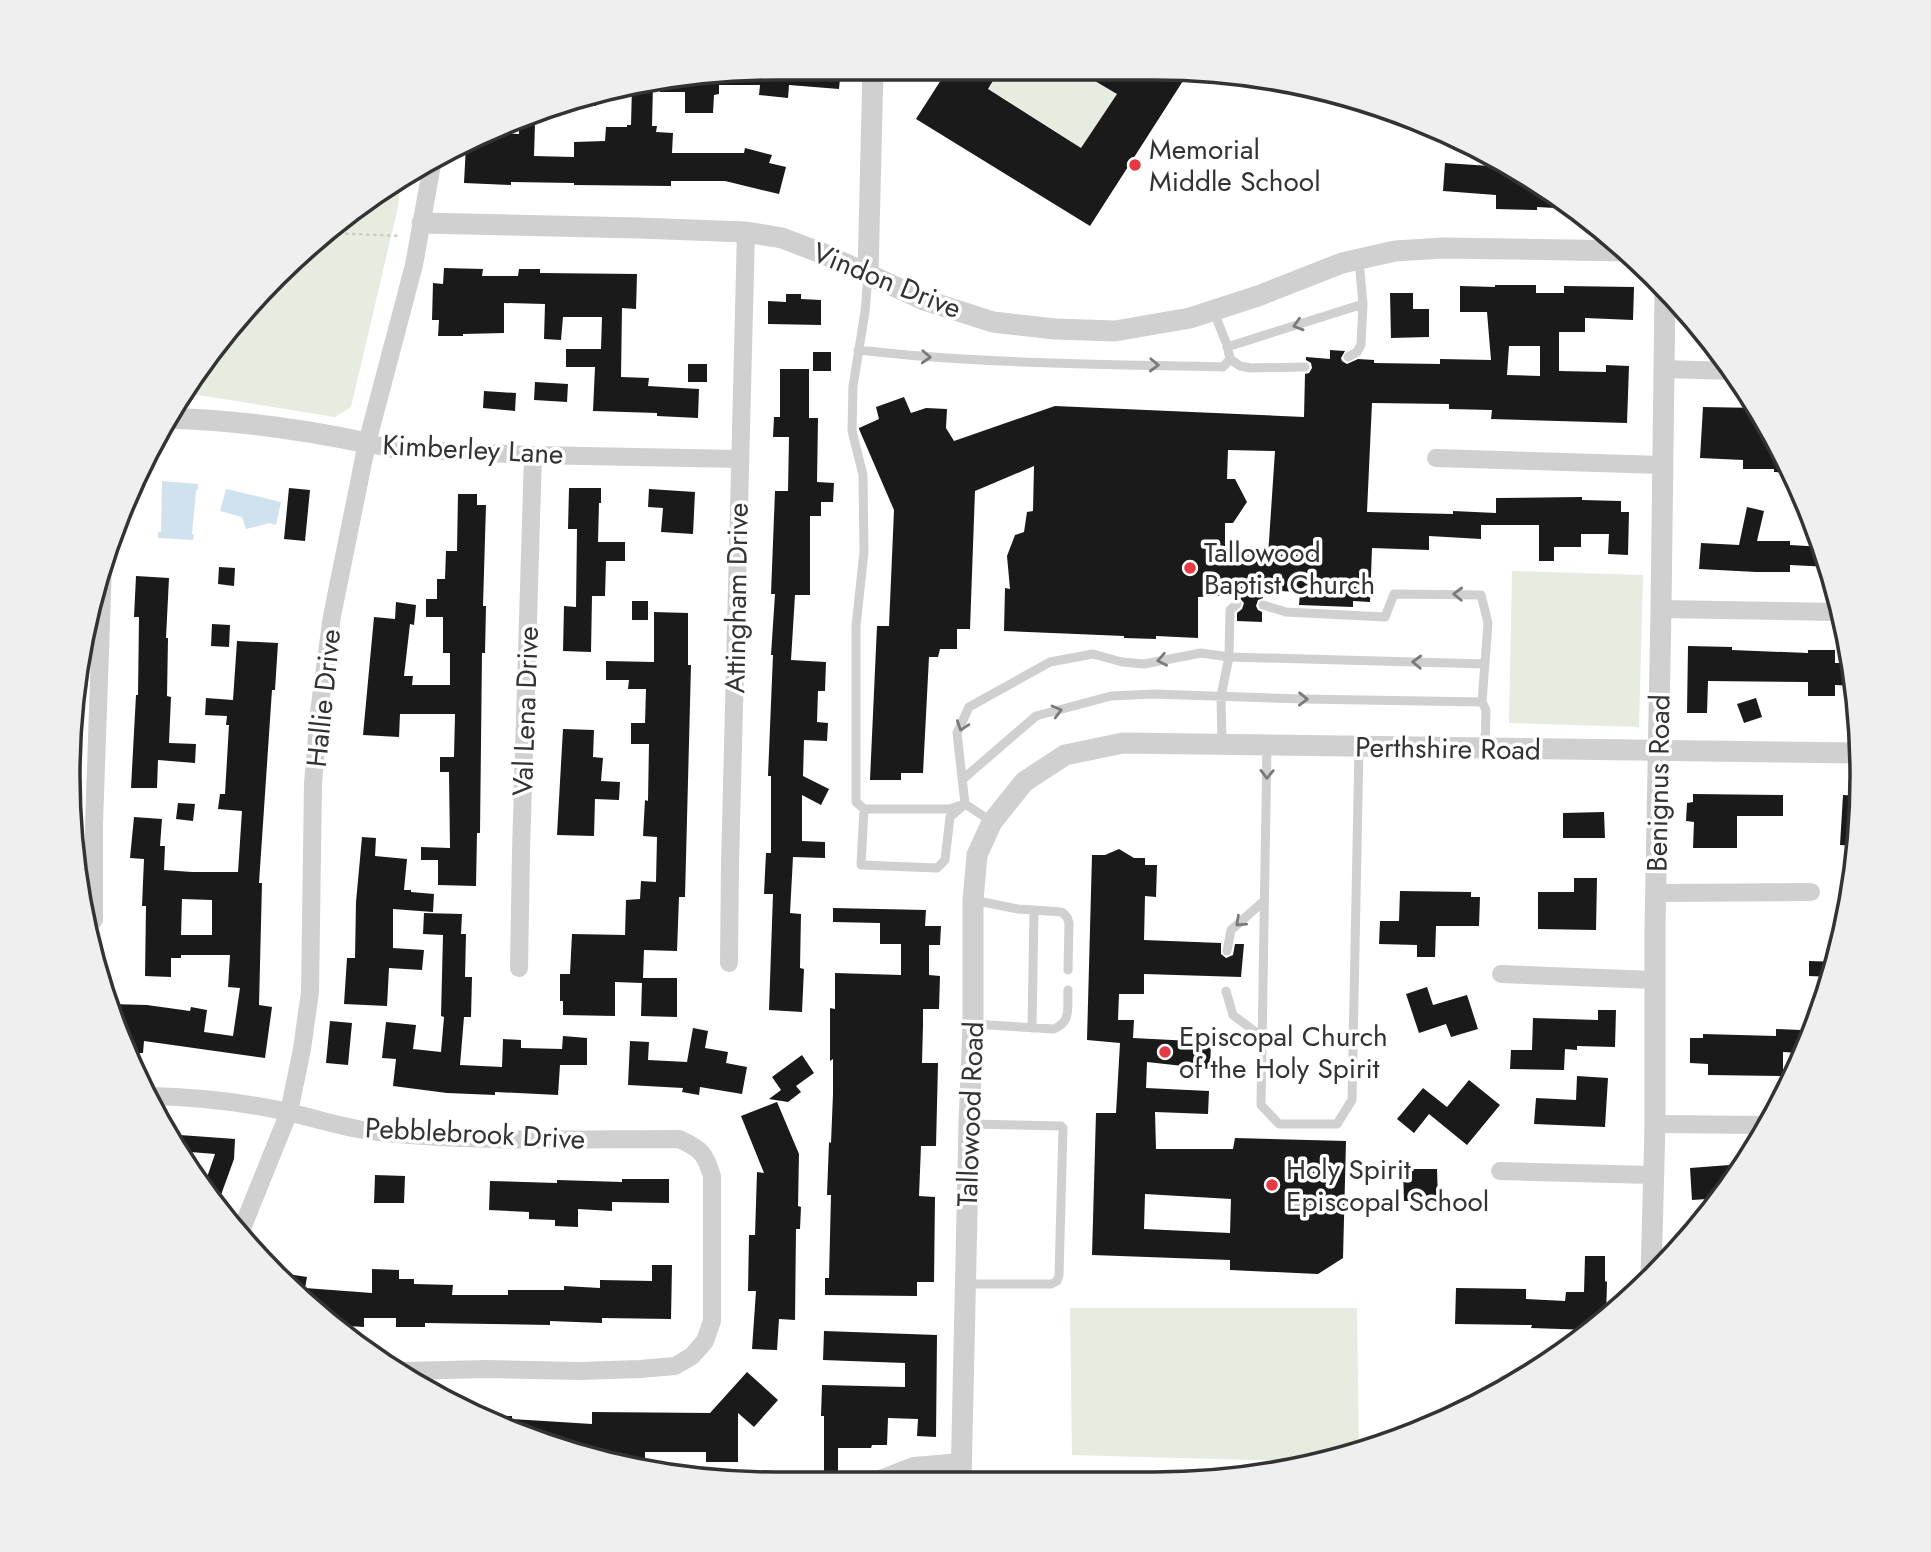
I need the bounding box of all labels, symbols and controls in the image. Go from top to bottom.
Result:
place label: Memorial Middle School [1149,129,1321,202]
marker: Memorial Middle School [1127,157,1143,173]
street label: Vindon Drive [806,232,967,329]
one-way arrow [1293,316,1305,331]
one-way arrow [921,349,932,364]
one-way arrow [1149,357,1159,373]
street label: Kimberley Lane [381,424,565,475]
street label: Attingham Drive [714,502,759,694]
place label: Tallowood Baptist Church [1204,532,1375,605]
marker: Tallowood Baptist Church [1182,560,1198,576]
one-way arrow [1452,587,1463,602]
street label: Val Lena Drive [502,625,549,797]
street label: Hallie Drive [296,627,351,769]
one-way arrow [1156,652,1168,667]
one-way arrow [1411,654,1422,670]
one-way arrow [1298,692,1309,707]
street label: Benignus Road [1636,694,1681,872]
one-way arrow [1051,705,1063,719]
one-way arrow [956,719,970,732]
street label: Perthshire Road [1355,726,1541,771]
one-way arrow [1259,770,1275,780]
one-way arrow [1235,914,1248,927]
place label: Episcopal Church of the Holy Spirit [1179,1016,1388,1089]
street label: Tallowood Road [947,1021,994,1207]
marker: Episcopal Church of the Holy Spirit [1157,1044,1173,1060]
street label: Pebblebrook Drive [364,1107,586,1160]
place label: Holy Spirit Episcopal School [1286,1149,1489,1222]
marker: Holy Spirit Episcopal School [1264,1177,1280,1193]

